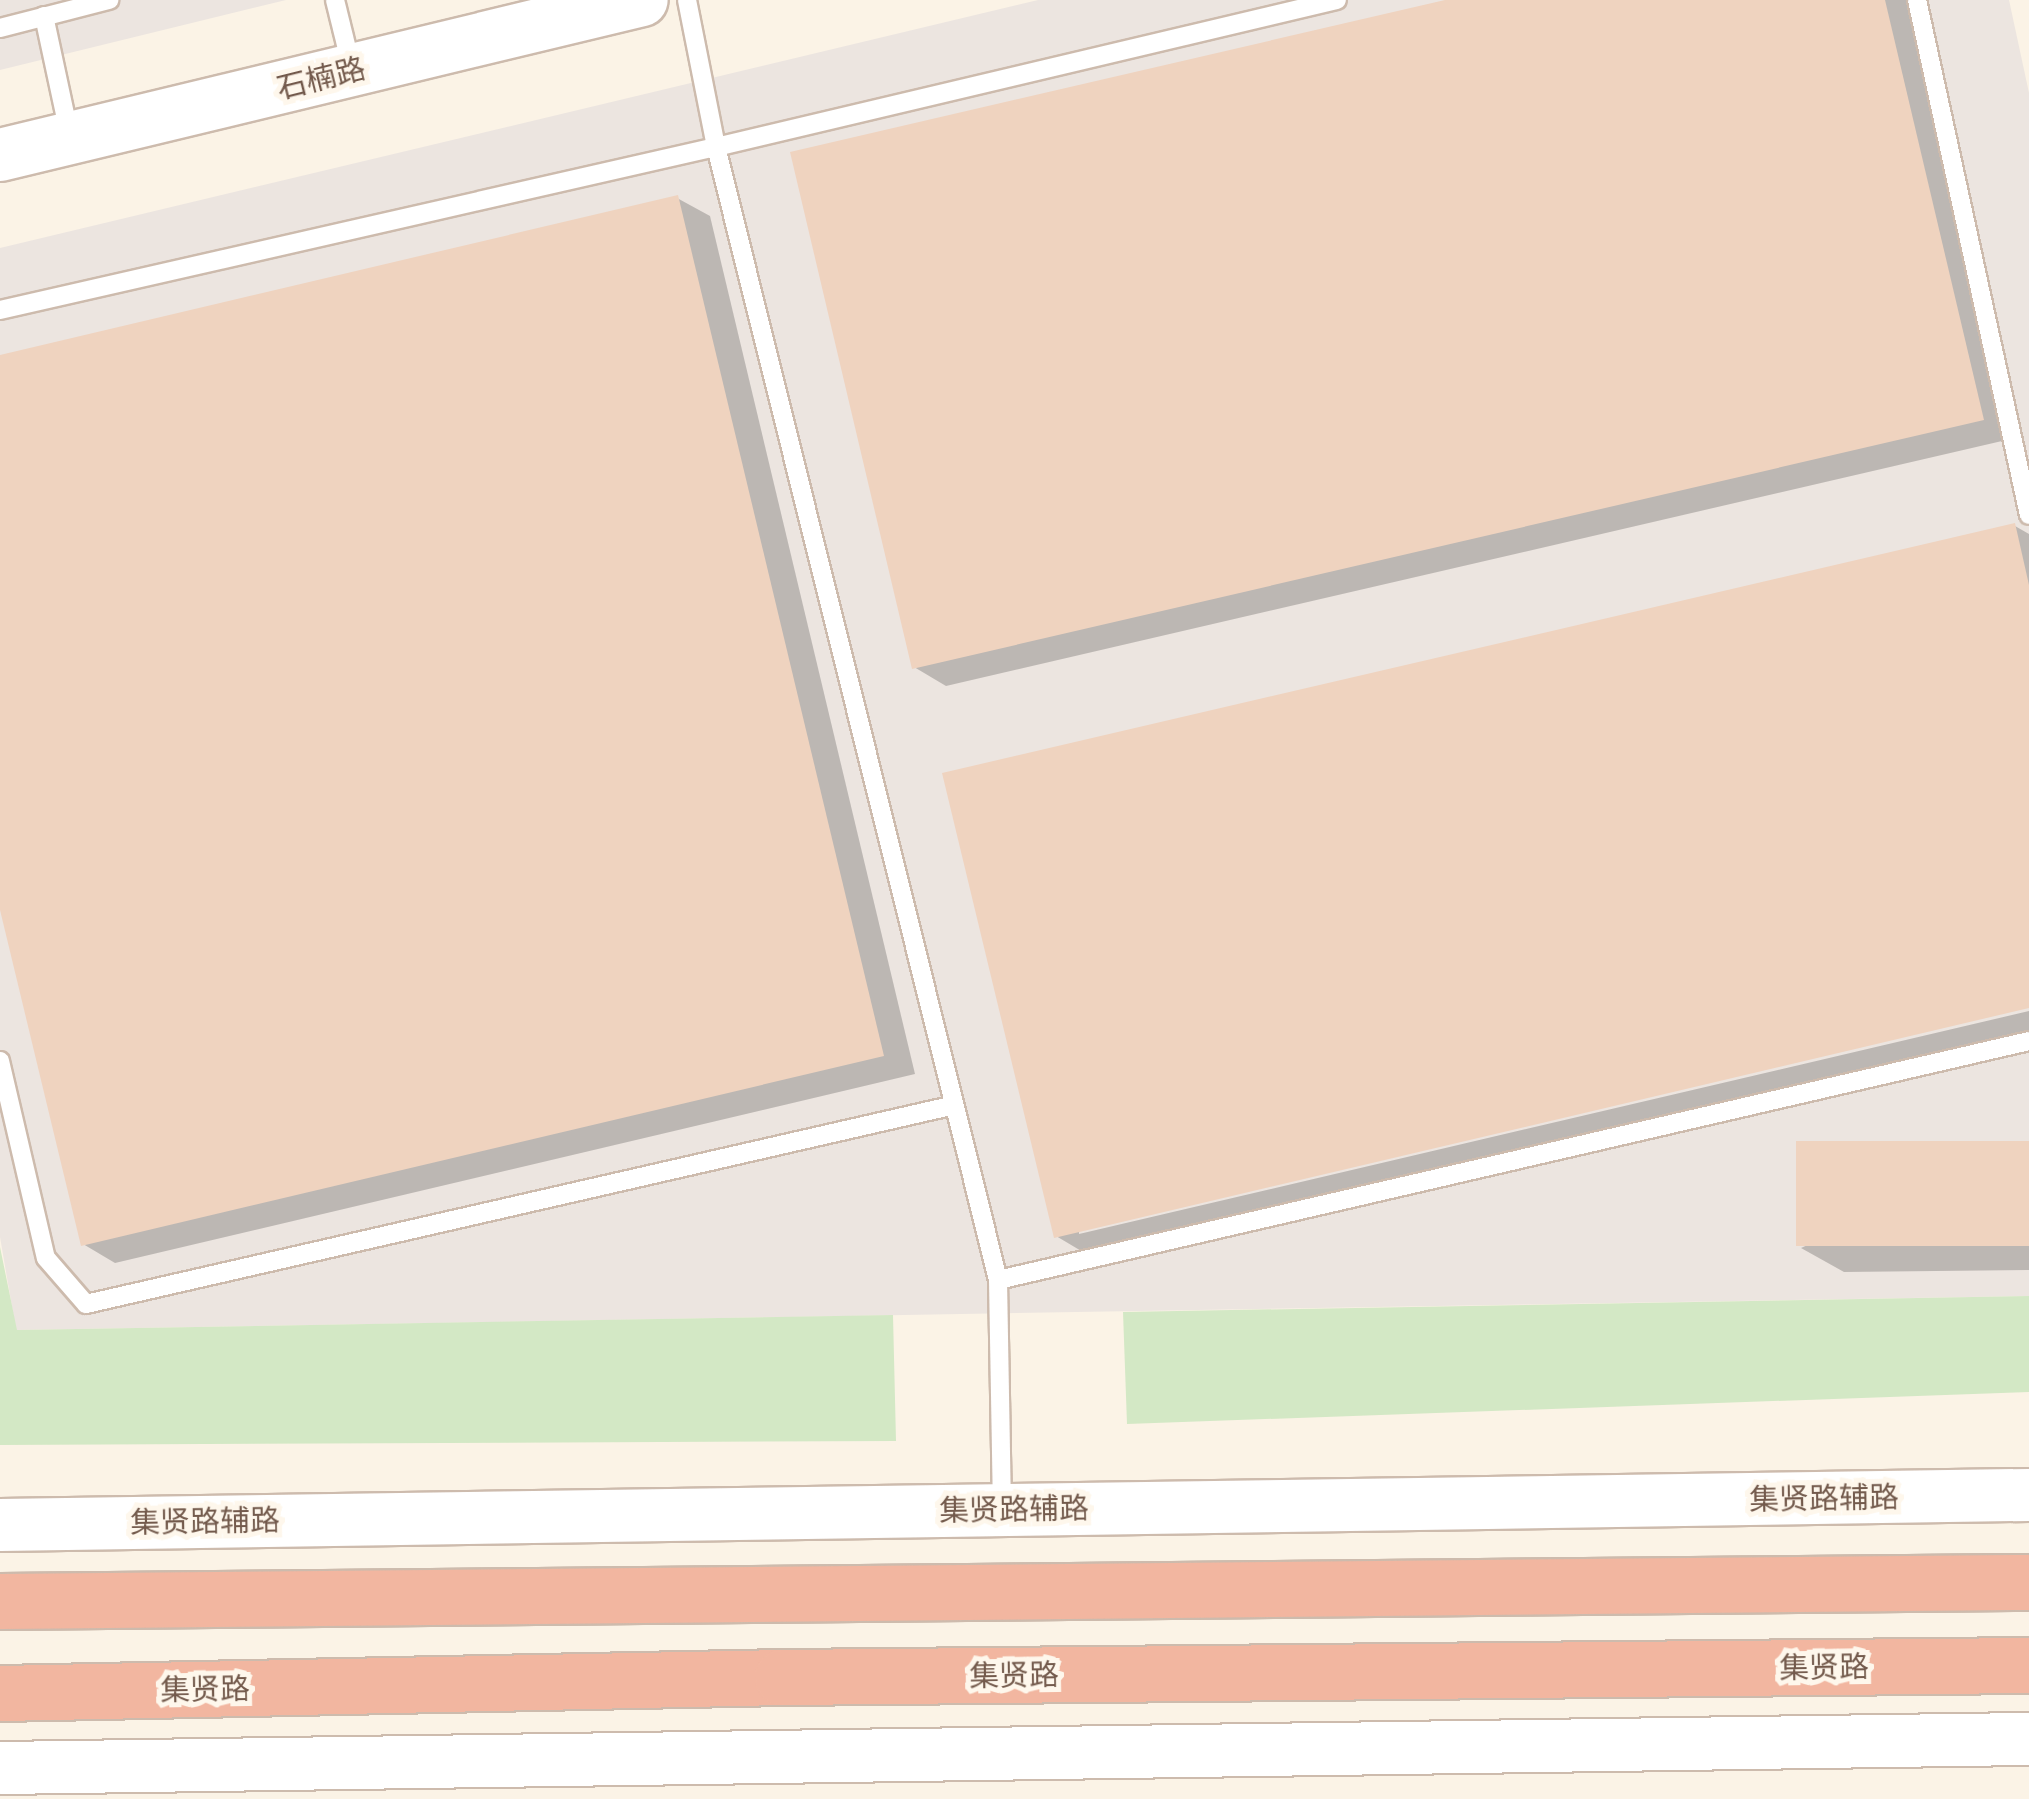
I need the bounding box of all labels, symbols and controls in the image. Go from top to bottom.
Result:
street label: 石楠路 [273,50,369,106]
street label: 集贤路辅路 [1749,1479,1899,1517]
street label: 集贤路辅路 [939,1490,1089,1528]
street label: 集贤路辅路 [130,1502,280,1540]
street label: 集贤路 [1779,1648,1869,1686]
street label: 集贤路 [969,1656,1059,1694]
street label: 集贤路 [160,1670,250,1708]

